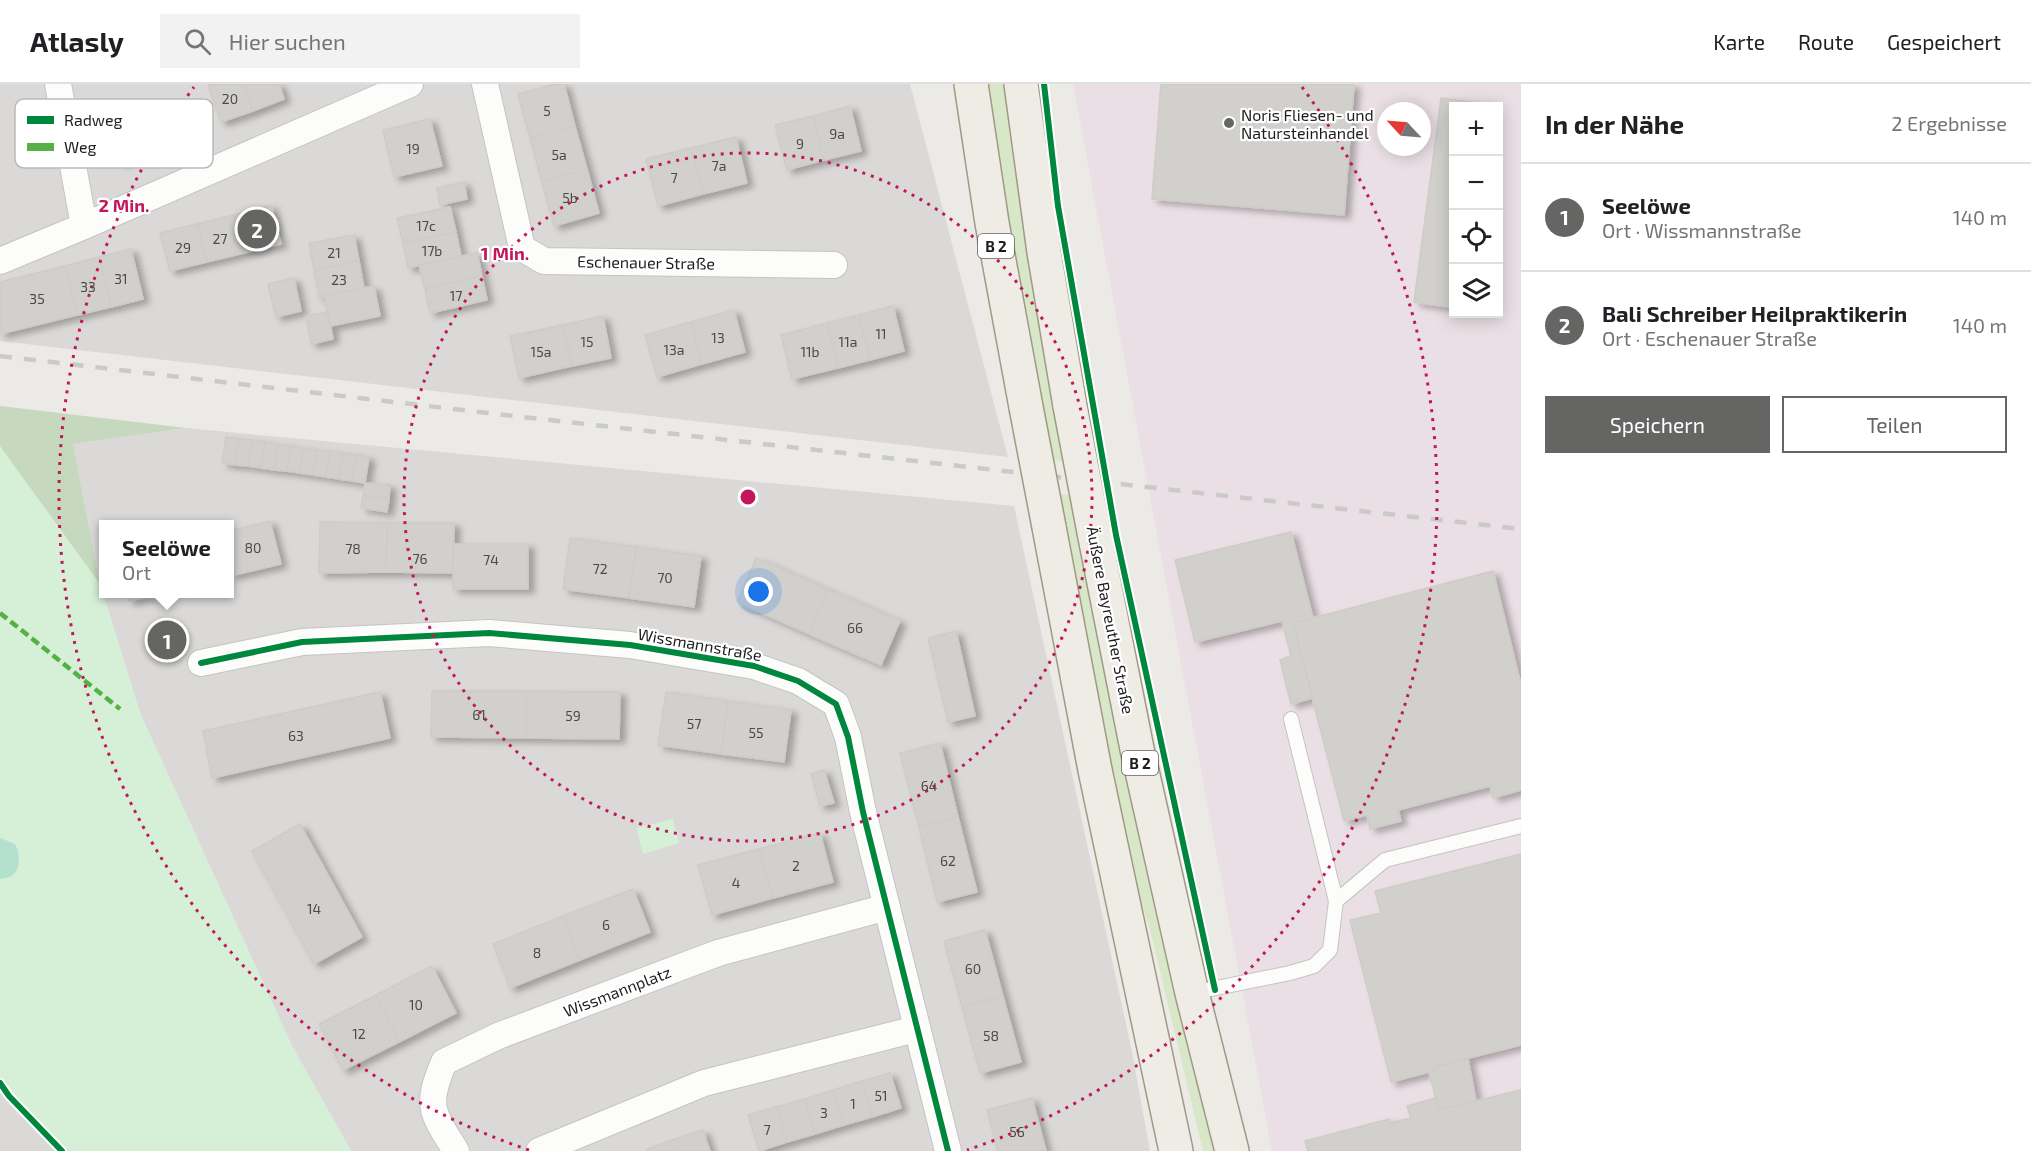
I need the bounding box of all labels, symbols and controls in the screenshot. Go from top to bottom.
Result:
search box [160,14,580,68]
text: Atlasly [30,24,124,58]
icon: search [181,25,214,58]
text: Hier suchen [229,28,346,54]
text: Karte [1713,29,1765,54]
text: Route [1798,29,1854,54]
text: Gespeichert [1887,29,2001,54]
house number: 20 [222,90,238,107]
legend [15,99,213,168]
house number: 5 [543,102,551,119]
north arrow [1377,102,1431,156]
map controls [1449,102,1503,318]
button: + [1449,102,1503,156]
place label: Noris Fliesen- und Natursteinhandel [1241,105,1374,142]
text: In der Nähe [1545,108,1684,139]
text: Radweg [64,110,123,129]
text: 2 Ergebnisse [1891,111,2007,135]
marker: Noris Fliesen- und Natursteinhandel [1222,116,1236,130]
house number: 9a [829,125,845,142]
house number: 9 [796,135,804,152]
text: Weg [64,137,96,156]
house number: 19 [406,140,420,157]
house number: 5a [551,146,567,163]
button: − [1449,156,1503,210]
house number: 7a [712,157,726,174]
house number: 7 [670,169,678,186]
house number: 5b [562,189,578,206]
text: Seelöwe [1602,192,1691,218]
text: 2 Min. [99,194,150,216]
text: 1 [1560,205,1569,229]
text: 140 m [1953,205,2007,229]
pin: 2 [238,206,276,252]
button: locate [1449,210,1503,264]
house number: 17c [416,217,436,234]
text: Ort · Wissmannstraße [1602,218,1801,242]
house number: 27 [212,230,228,247]
road number: B 2 [978,234,1014,258]
house number: 29 [175,239,191,256]
house number: 17b [422,242,442,259]
text: 1 Min. [481,242,529,264]
house number: 21 [327,244,341,261]
street label: Eschenauer Straße [577,251,715,273]
button: layers [1449,264,1503,318]
house number: 31 [114,270,128,287]
house number: 23 [331,271,347,288]
house number: 33 [80,278,96,295]
house number: 17 [450,287,462,304]
house number: 35 [29,290,45,307]
text: Bali Schreiber Heilpraktikerin [1602,300,1907,326]
text: 2 [1559,313,1570,337]
text: 140 m [1953,313,2007,337]
house number: 11 [875,325,887,342]
text: Ort · Eschenauer Straße [1602,326,1817,350]
house number: 13 [711,329,725,346]
house number: 15 [580,333,594,350]
house number: 11a [839,333,857,350]
house number: 13a [663,341,685,358]
house number: 15a [531,343,551,360]
house number: 11b [800,343,820,360]
button: Speichern [1545,396,1770,453]
button: Teilen [1782,396,2007,453]
centre of rings [738,487,758,507]
popup [99,520,234,598]
street label: Äußere Bayreuther Straße [1083,524,1139,716]
text: Seelöwe [122,534,211,560]
house number: 80 [245,539,261,556]
house number: 78 [345,540,361,557]
house number: 76 [412,550,428,567]
house number: 74 [483,551,499,568]
text: Ort [122,560,151,584]
house number: 72 [592,560,608,577]
house number: 70 [657,569,673,586]
your location [744,577,773,606]
pin: 1 [148,618,186,662]
house number: 66 [847,619,863,636]
street label: Wissmannstraße [636,624,764,664]
house number: 61 [472,706,486,723]
house number: 59 [565,707,581,724]
house number: 57 [687,715,701,732]
house number: 55 [748,724,764,741]
house number: 63 [288,727,304,744]
road number: B 2 [1122,751,1158,775]
house number: 64 [921,777,937,794]
house number: 62 [940,852,956,869]
house number: 2 [792,857,800,874]
house number: 4 [732,874,740,891]
house number: 14 [307,900,321,917]
house number: 6 [602,916,610,933]
house number: 8 [533,944,541,961]
house number: 60 [965,960,981,977]
street label: Wissmannplatz [560,962,674,1020]
house number: 10 [409,996,423,1013]
house number: 12 [352,1025,366,1042]
house number: 58 [983,1027,999,1044]
house number: 51 [874,1087,888,1104]
house number: 1 [850,1095,856,1112]
house number: 3 [820,1104,828,1121]
house number: 7 [763,1121,771,1138]
house number: 56 [1009,1123,1025,1140]

